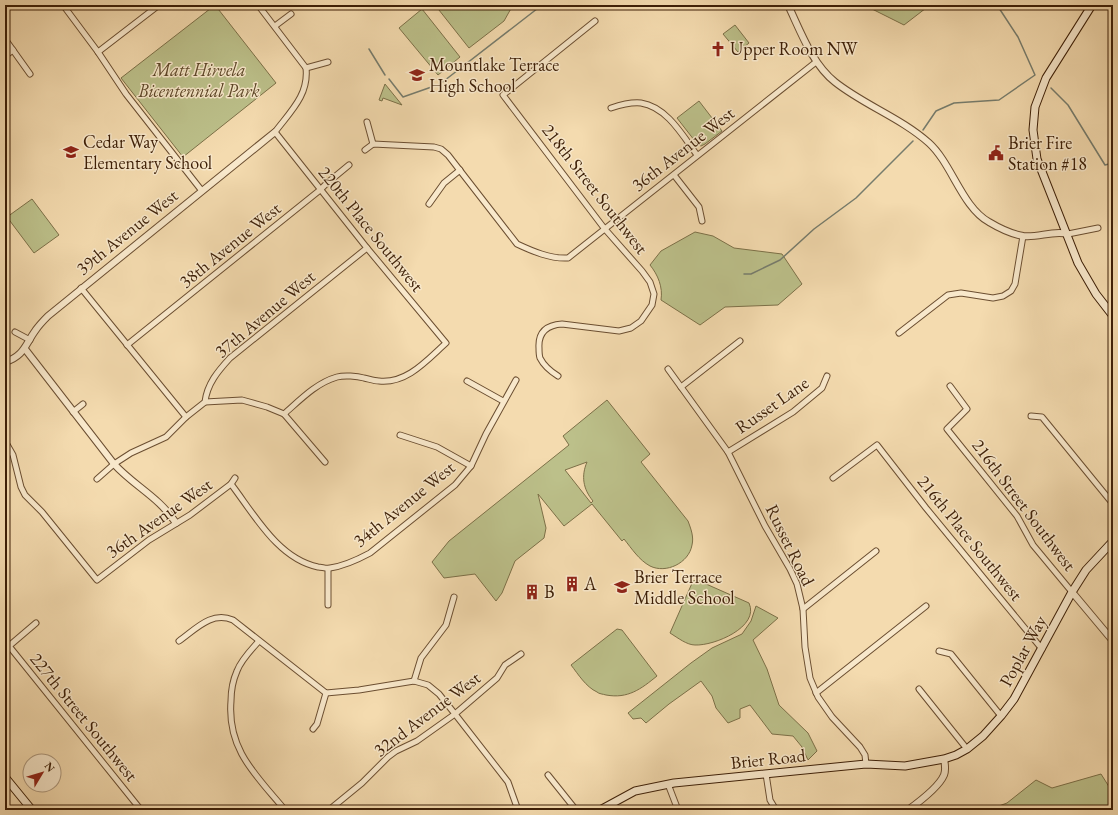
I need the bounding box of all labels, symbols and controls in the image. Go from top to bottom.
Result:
place label: Upper Room NW [730,37,858,60]
church icon: Upper Room NW [709,40,727,58]
place label: Mountlake Terrace High School [429,53,559,97]
park label: Matt Hirvela Bicentennial Park [137,58,260,102]
school or university icon: Mountlake Terrace High School [408,66,426,84]
street label: 36th Avenue West [627,101,739,196]
street label: 218th Street Southwest [537,119,654,259]
place label: Cedar Way Elementary School [83,130,212,174]
place label: Brier Fire Station #18 [1008,131,1087,175]
school or university icon: Cedar Way Elementary School [62,143,80,161]
public building icon: Brier Fire Station #18 [987,144,1005,162]
street label: 220th Place Southwest [314,161,429,296]
street label: 39th Avenue West [71,183,182,280]
street label: 38th Avenue West [174,196,285,293]
street label: 37th Avenue West [210,265,320,362]
street label: Russet Lane [731,371,813,438]
street label: 216th Street Southwest [967,434,1082,575]
street label: 34th Avenue West [348,455,459,552]
street label: 216th Place Southwest [913,470,1028,605]
street label: 36th Avenue West [101,472,216,563]
street label: Russet Road [761,500,820,590]
place label: Brier Terrace Middle School [634,565,735,609]
place label: A [583,572,597,595]
building icon: A [563,575,581,593]
school or university icon: Brier Terrace Middle School [613,578,631,596]
place label: B [544,580,555,603]
building icon: B [523,583,541,601]
street label: Poplar Way [994,611,1052,690]
street label: 227th Street Southwest [25,648,144,786]
street label: 32nd Avenue West [369,666,485,761]
street label: Brier Road [729,743,807,774]
north arrow [22,753,62,793]
text: N [42,759,58,775]

